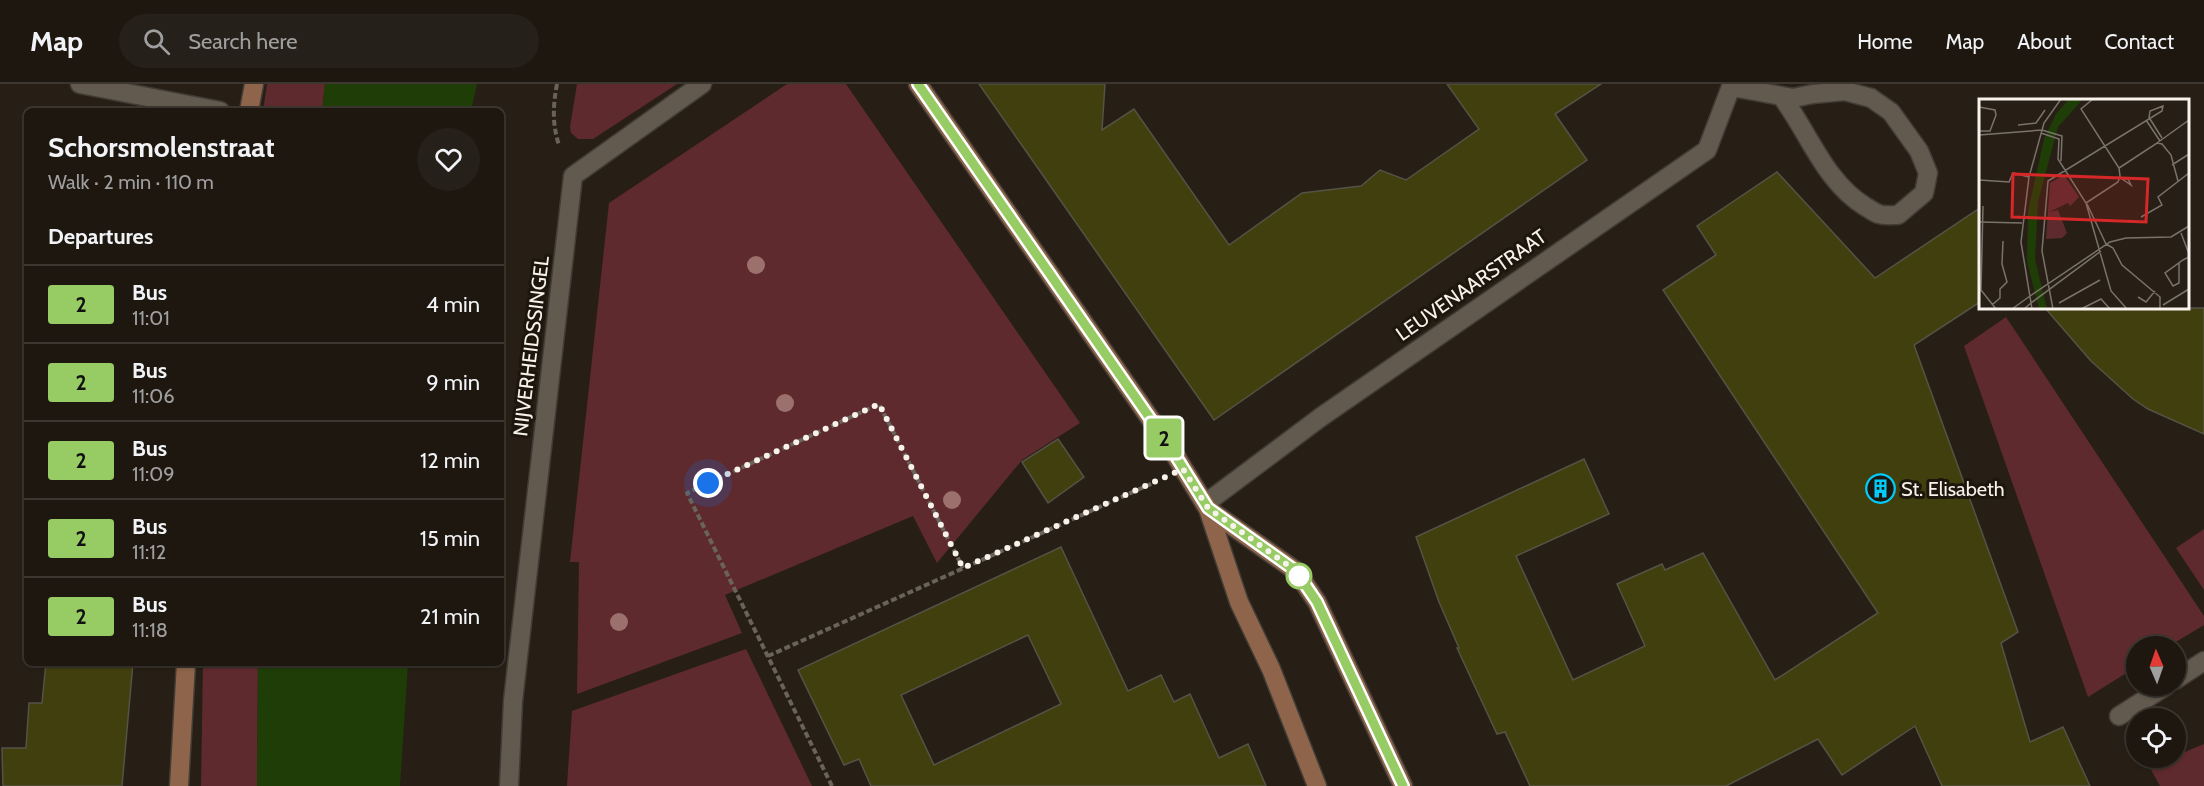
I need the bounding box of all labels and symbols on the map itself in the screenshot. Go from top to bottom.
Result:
inset map [1979,99,2189,309]
street label: LEUVENAARSTRAAT [1391,224,1551,346]
street label: NIJVERHEIDSSINGEL [508,254,554,438]
line badge: 2 [1144,418,1184,458]
your location [693,468,723,498]
building icon: St. Elisabeth [1864,473,1896,505]
place label: St. Elisabeth [1901,477,2005,501]
unlabelled marker [1286,563,1312,589]
north arrow [2126,636,2186,696]

